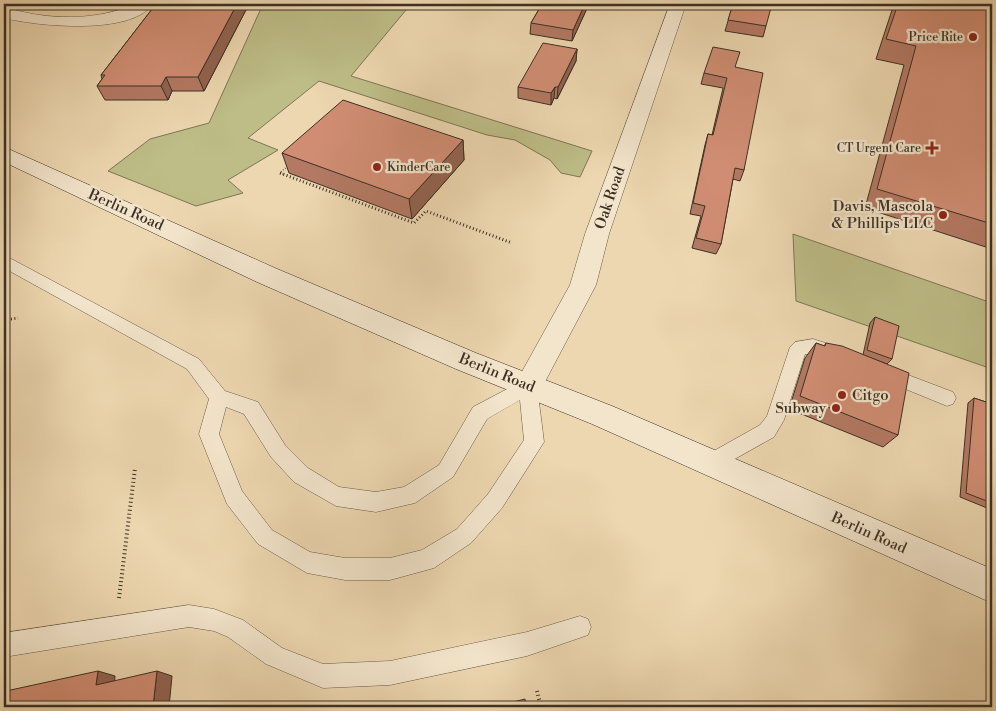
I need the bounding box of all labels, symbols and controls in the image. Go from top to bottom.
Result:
place label: Price Rite [908,30,963,45]
marker: Price Rite [967,31,979,43]
place label: CT Urgent Care [837,141,921,156]
marker: CT Urgent Care [925,141,939,155]
place label: KinderCare [387,160,450,175]
marker: KinderCare [371,161,383,173]
street label: Oak Road [590,164,630,232]
street label: Berlin Road [84,185,167,235]
place label: Davis, Mascola & Phillips LLC [832,197,933,233]
marker: Davis, Mascola & Phillips LLC [937,209,949,221]
street label: Berlin Road [455,349,538,397]
place label: Citgo [852,386,889,405]
marker: Citgo [836,389,848,401]
place label: Subway [775,399,827,418]
marker: Subway [830,402,842,414]
street label: Berlin Road [827,508,910,558]

